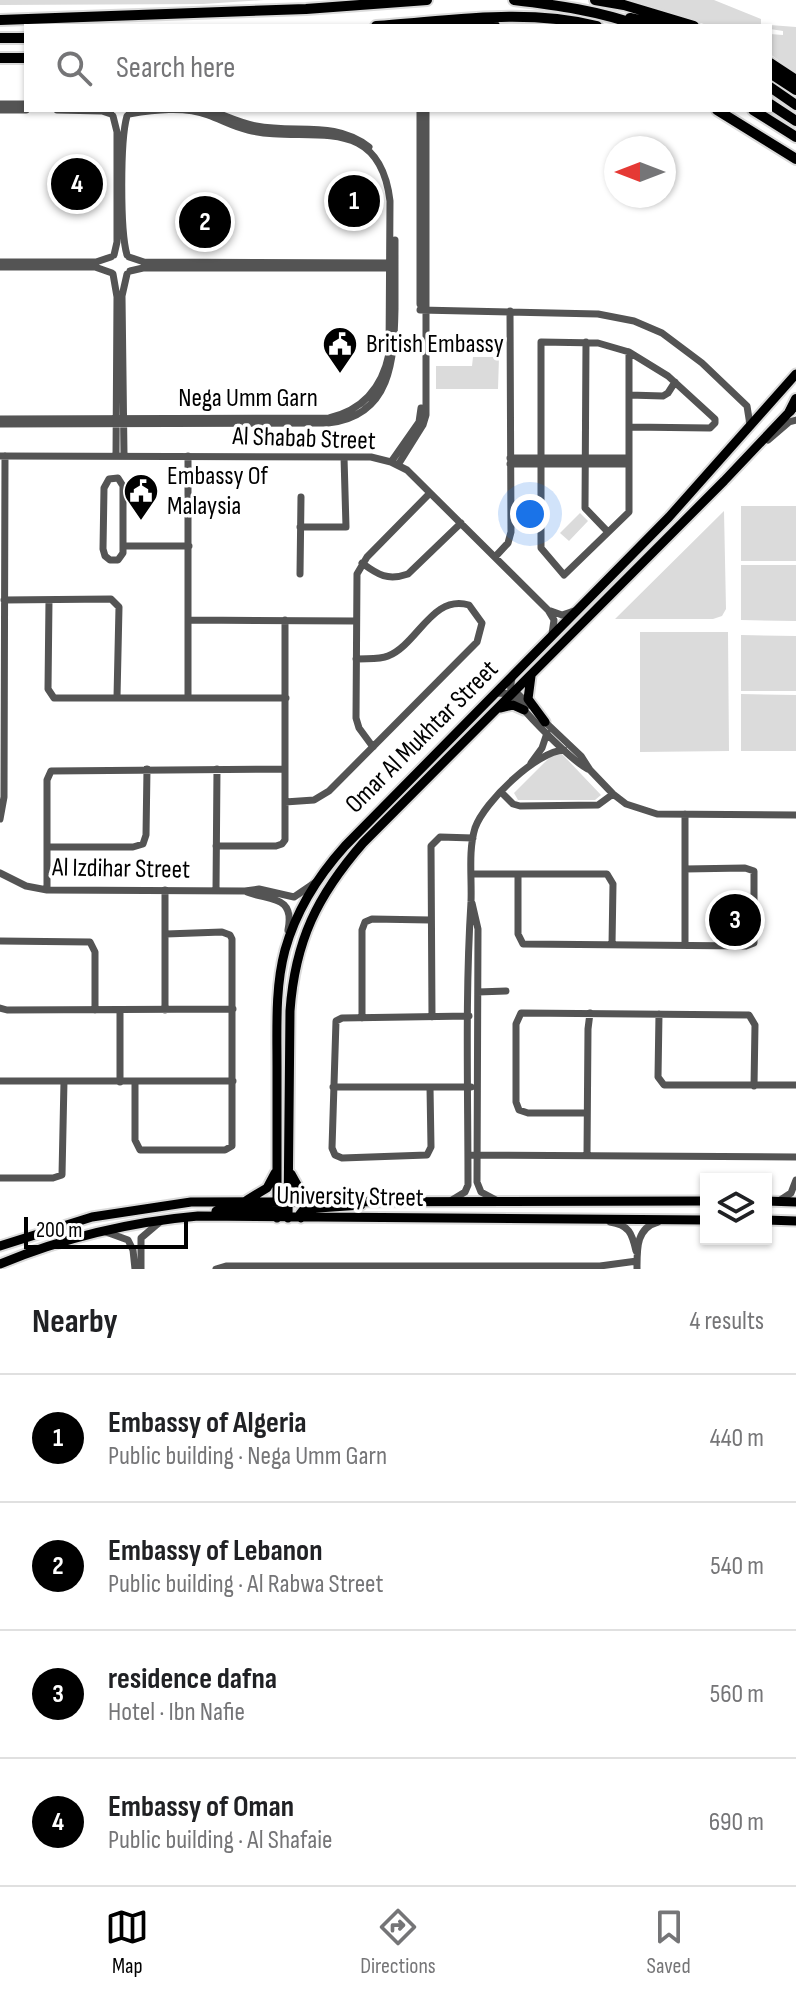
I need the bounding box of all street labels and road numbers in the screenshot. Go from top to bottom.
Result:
street label: Nega Umm Garn [178,383,318,414]
street label: Al Shabab Street [231,421,376,457]
street label: Omar Al Mukhtar Street [339,654,505,820]
street label: Al Izdihar Street [51,852,190,886]
street label: University Street [276,1180,424,1214]

